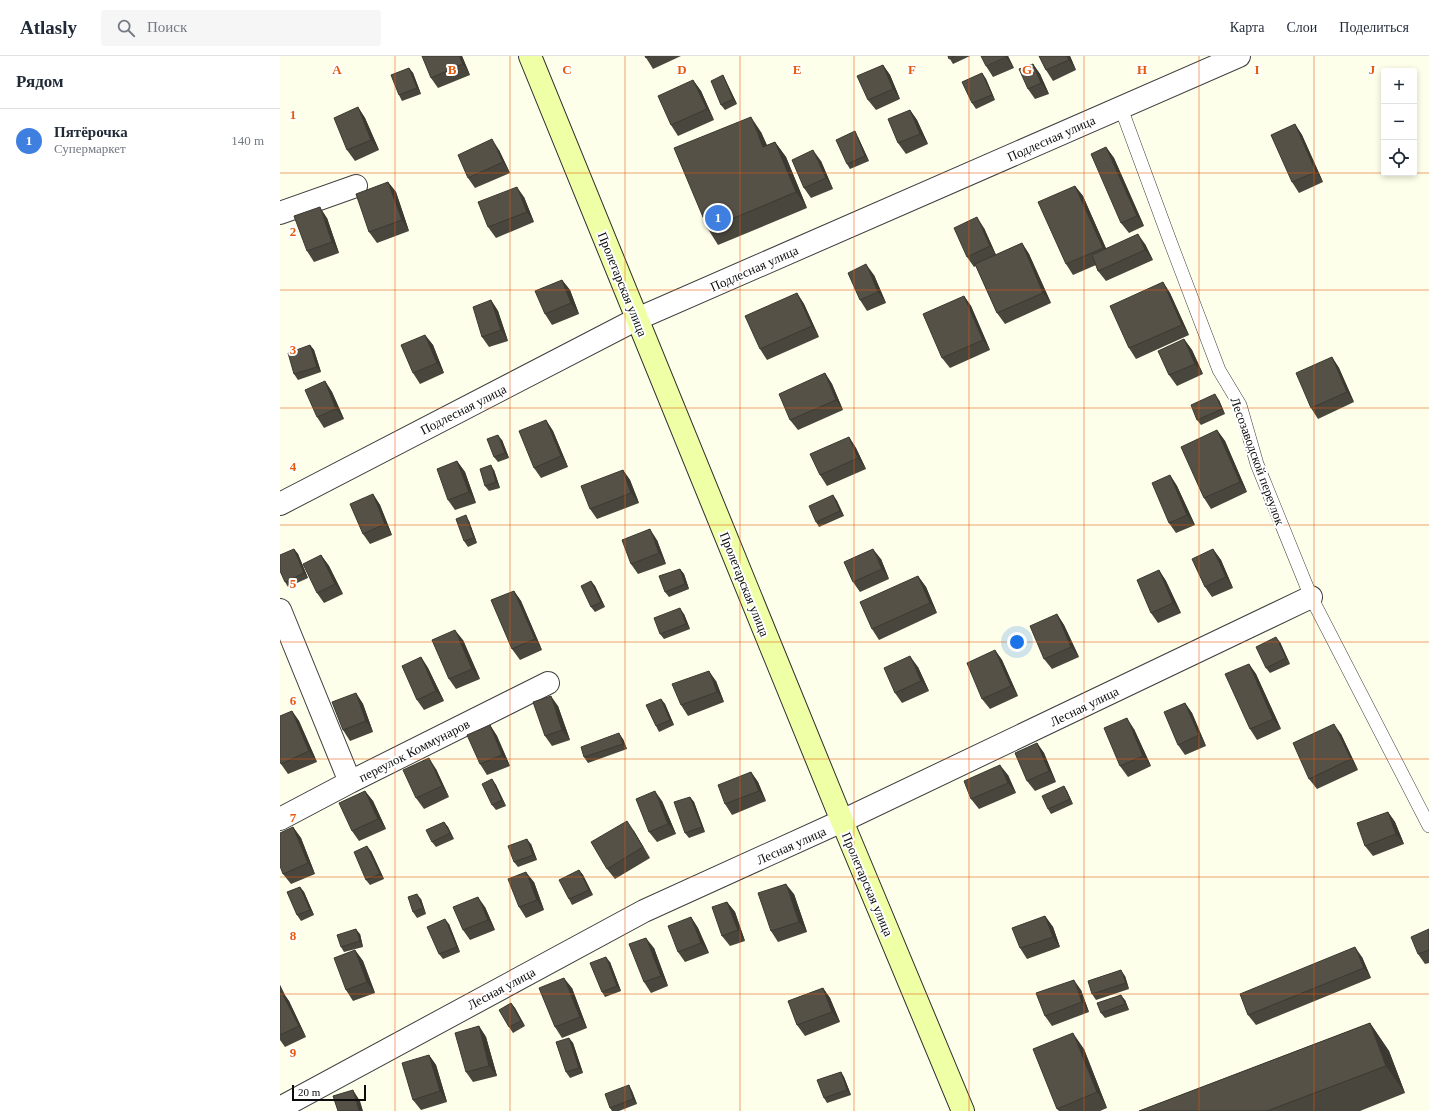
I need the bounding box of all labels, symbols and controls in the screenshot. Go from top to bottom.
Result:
search box [101,10,381,46]
text: Atlasly [20,17,77,38]
icon: search [115,17,137,39]
text: Поиск [147,19,187,35]
text: Карта [1230,20,1264,35]
text: Слои [1286,20,1317,35]
text: Поделиться [1339,20,1409,35]
text: A [332,62,342,77]
text: B [448,62,457,77]
text: C [562,62,572,77]
text: D [677,62,687,77]
text: E [793,62,801,77]
text: F [908,62,916,77]
text: G [1022,62,1032,77]
text: H [1137,62,1147,77]
text: I [1254,62,1260,77]
text: J [1369,62,1376,77]
map controls [1381,68,1417,176]
button: + [1381,68,1417,104]
text: Рядом [16,72,64,91]
button: − [1381,104,1417,140]
text: 1 [290,107,296,122]
street label: Подлесная улица [1005,112,1098,165]
text: Пятёрочка [54,124,128,140]
text: 1 [26,133,32,148]
text: 140 m [231,133,264,148]
button: locate [1381,140,1417,176]
text: Супермаркет [54,141,126,156]
pin: 1 [705,203,731,233]
text: 2 [290,224,296,239]
street label: Пролетарская улица [595,230,650,339]
street label: Подлесная улица [708,242,801,295]
text: 3 [290,342,297,357]
street label: Подлесная улица [418,381,509,438]
street label: Лесозаводской переулок [1227,395,1288,528]
text: 4 [290,459,297,474]
street label: Пролетарская улица [717,530,772,639]
text: 5 [290,576,297,591]
your location [1007,632,1027,652]
street label: Лесная улица [1047,683,1121,730]
text: 6 [290,693,297,708]
street label: переулок Коммунаров [356,716,472,785]
text: 7 [290,810,297,825]
street label: Лесная улица [754,823,829,867]
street label: Пролетарская улица [839,830,896,939]
text: 8 [290,928,297,943]
street label: Лесная улица [465,964,538,1013]
text: 9 [290,1045,297,1060]
scale bar [292,1083,366,1102]
text: 20 m [298,1086,320,1098]

